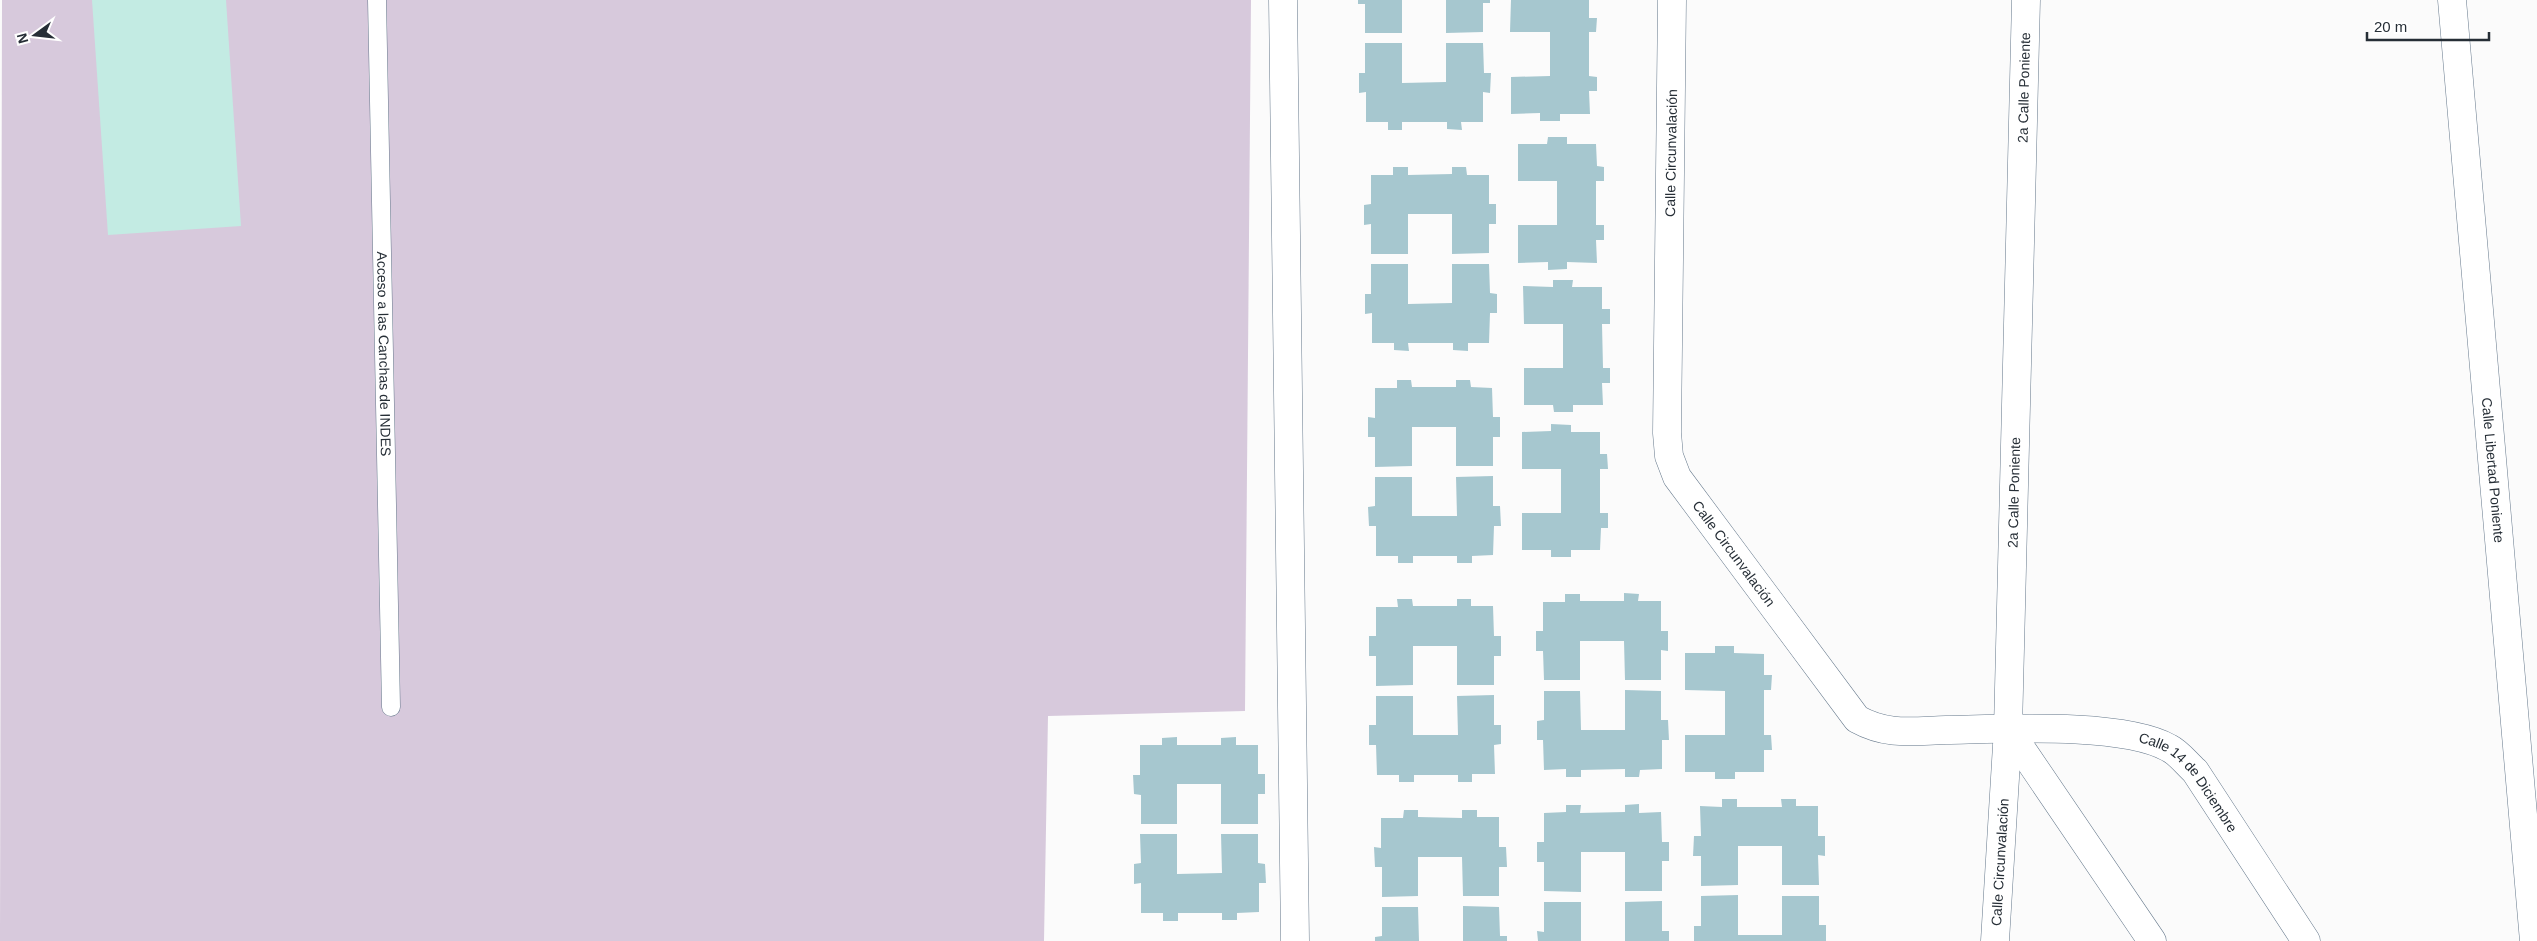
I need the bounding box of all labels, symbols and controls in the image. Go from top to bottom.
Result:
north arrow [10,10,60,60]
scale bar [2367,10,2490,42]
text: 20 m [2374,18,2407,35]
text: N [13,31,31,45]
street label: 2a Calle Poniente [2014,32,2033,143]
street label: Calle Circunvalación [1662,89,1680,217]
street label: Acceso a las Canchas de INDES [374,251,394,456]
street label: Calle Libertad Poniente [2479,397,2507,544]
street label: 2a Calle Poniente [2004,437,2023,548]
street label: Calle Circunvalación [1689,498,1779,610]
street label: Calle 14 de Diciembre [2137,730,2241,835]
street label: Calle Circunvalación [1988,798,2012,926]

